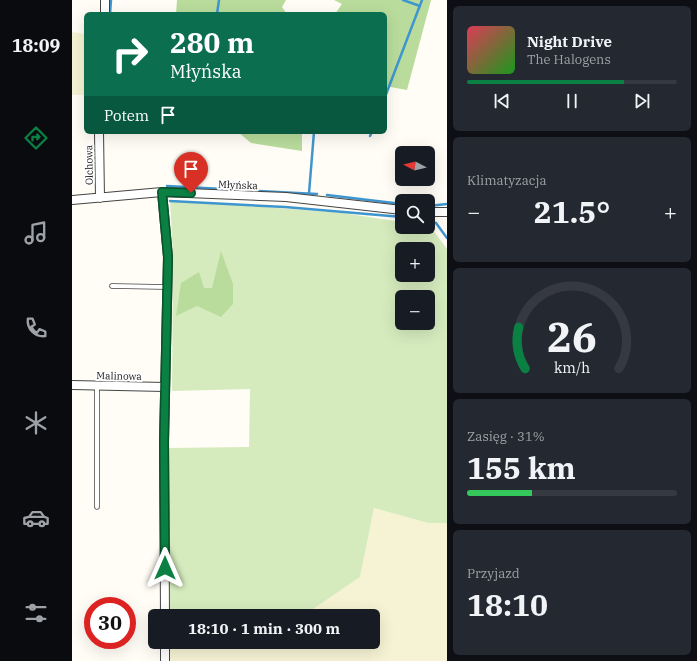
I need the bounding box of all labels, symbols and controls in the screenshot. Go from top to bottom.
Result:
text: 280 m [170,24,254,61]
icon: right [104,28,156,80]
text: Night Drive [527,32,612,51]
text: 18:09 [12,34,60,57]
text: The Halogens [527,51,611,68]
text: Młyńska [170,60,241,83]
icon: previous [491,90,513,112]
icon: pause [561,90,583,112]
icon: next [631,90,653,112]
icon: arrive [157,104,179,126]
text: Potem [104,106,149,125]
icon: directions [22,124,50,152]
street label: Olchowa [82,144,96,185]
north arrow [395,146,435,186]
map controls [395,146,435,330]
pin [174,152,208,193]
icon: arrive [180,158,202,180]
text: Klimatyzacja [467,172,547,189]
street label: Młyńska [218,178,259,192]
text: 21.5° [534,192,610,231]
button: search [395,194,435,234]
text: − [467,197,480,226]
text: + [664,197,677,226]
icon: music [22,219,50,247]
button: + [395,242,435,282]
button: − [395,290,435,330]
text: 26 [547,308,597,362]
icon: phone [22,314,50,342]
text: km/h [554,357,590,376]
street label: Malinowa [96,369,142,383]
icon: climate [22,409,50,437]
text: Zasięg · 31% [467,428,545,445]
text: 155 km [467,448,576,487]
icon: car [22,504,50,532]
position arrow [144,547,186,589]
text: Przyjazd [467,565,520,582]
text: 18:10 [467,585,548,624]
speed limit sign: 30 [84,597,136,649]
icon: filters [22,599,50,627]
text: 18:10 · 1 min · 300 m [188,619,340,638]

